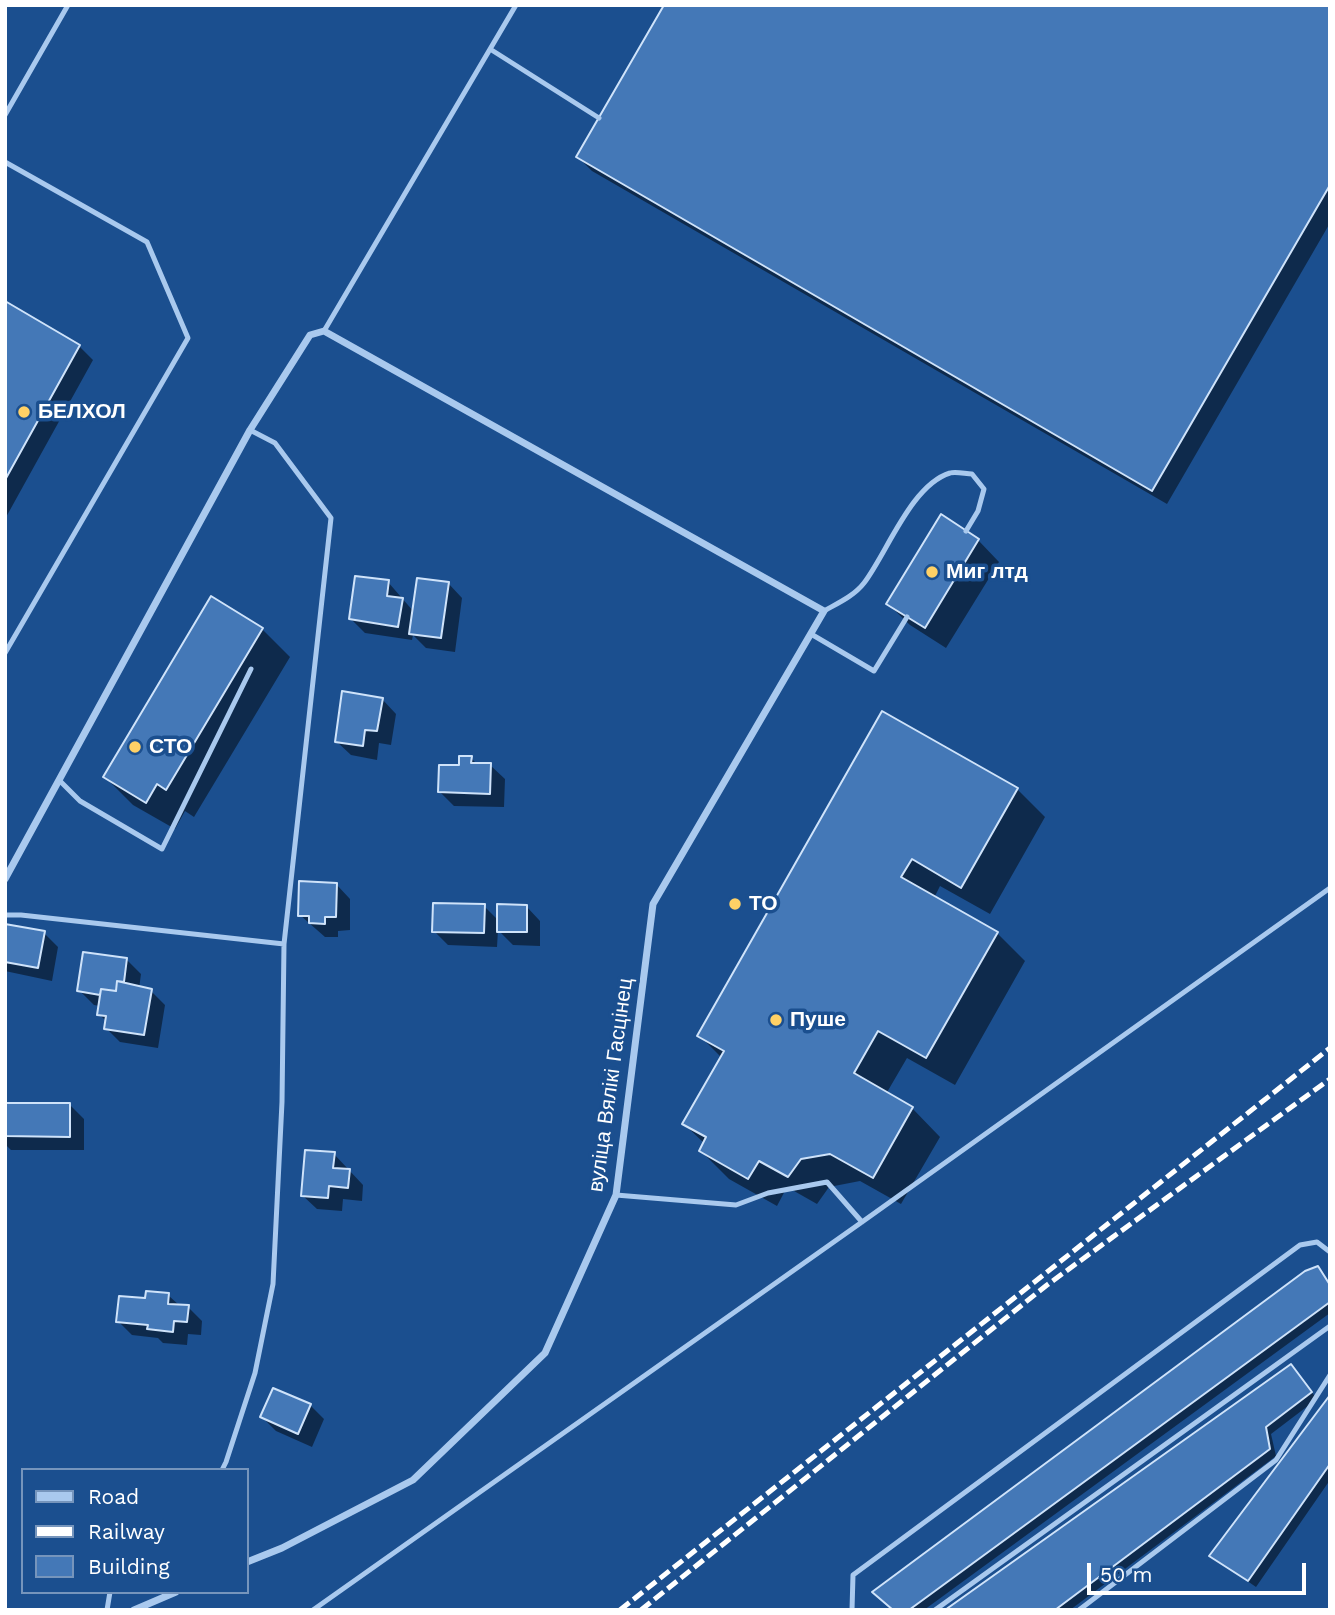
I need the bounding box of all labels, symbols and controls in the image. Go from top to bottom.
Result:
place label: БЕЛХОЛ [38,399,126,425]
marker: БЕЛХОЛ [16,404,32,420]
place label: Миг лтд [946,559,1028,585]
marker: Миг лтд [924,564,940,580]
place label: СТО [149,734,192,760]
marker: СТО [127,739,143,755]
place label: ТО [749,891,778,917]
marker: ТО [727,896,743,912]
street label: вуліца Вялікі Гасцінец [583,976,639,1194]
place label: Пуше [790,1007,846,1033]
marker: Пуше [768,1012,784,1028]
legend [21,1468,248,1594]
text: Road [88,1484,139,1509]
text: Railway [88,1519,165,1544]
scale bar [1090,1548,1309,1592]
text: Building [88,1554,170,1579]
text: 50 m [1100,1562,1152,1587]

